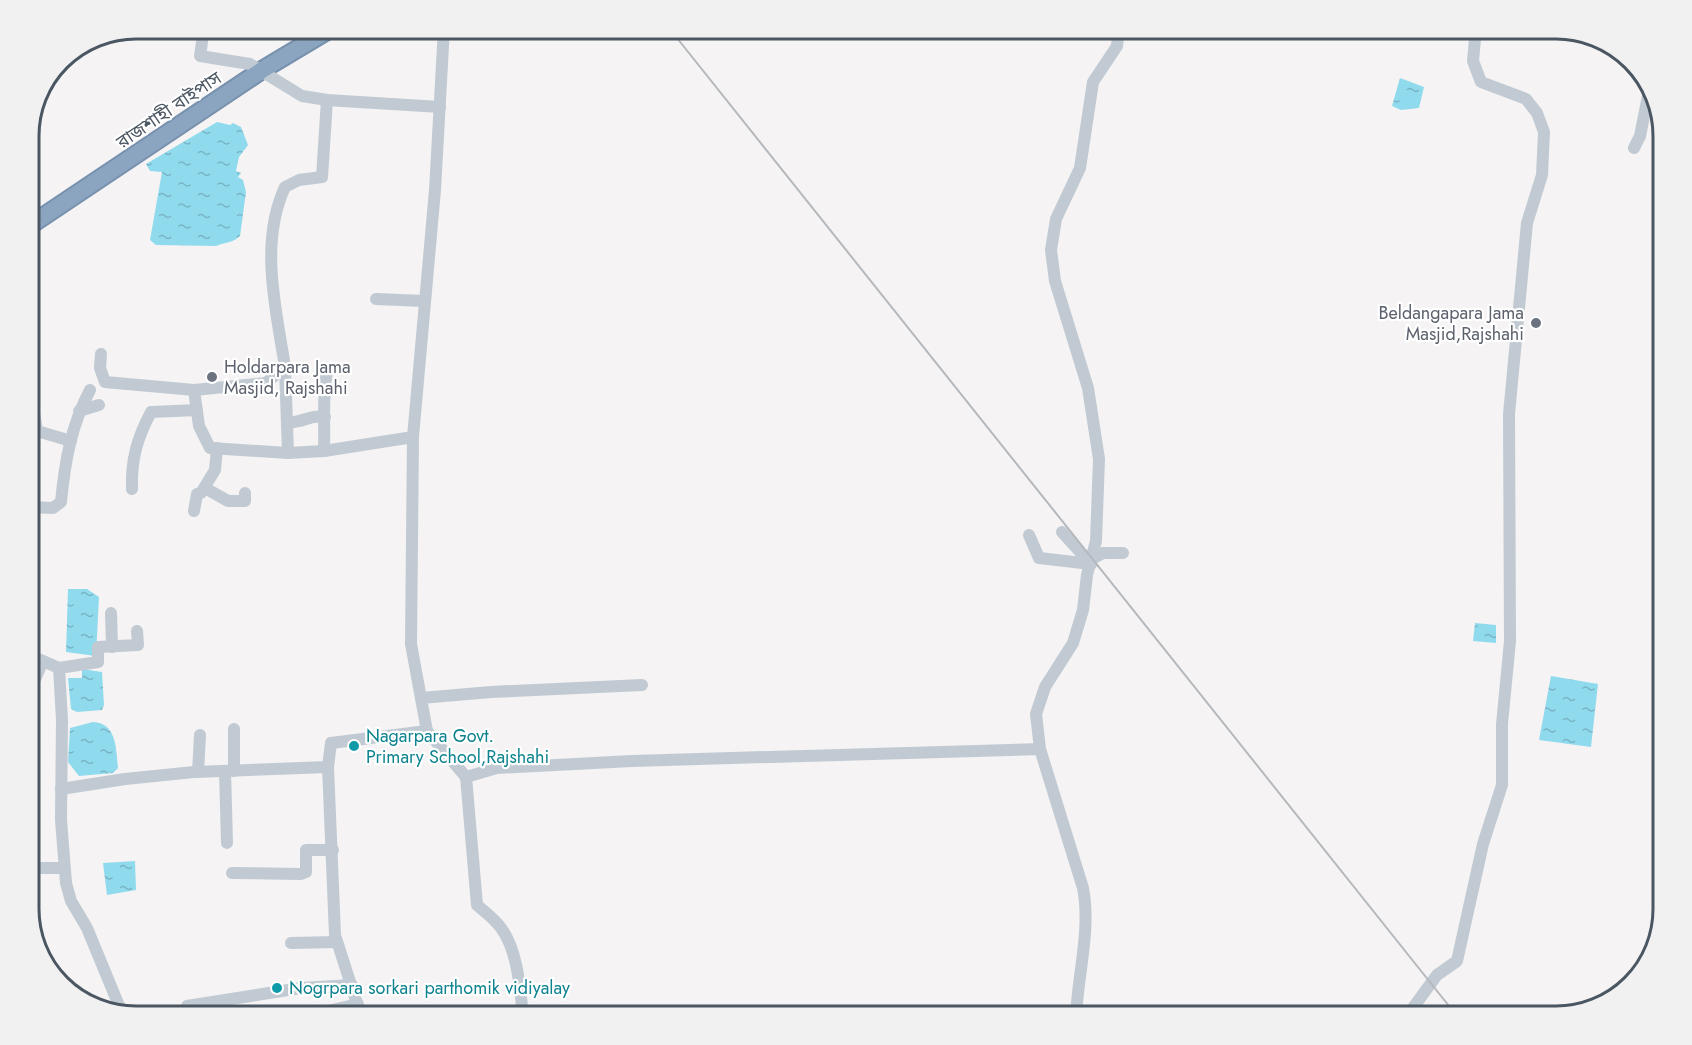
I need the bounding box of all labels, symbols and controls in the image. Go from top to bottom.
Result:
street label: রাজশাহী বাইপাস [110,65,227,155]
place label: Beldangapara Jama Masjid,Rajshahi [1378,300,1524,347]
marker: Beldangapara Jama Masjid,Rajshahi [1529,316,1543,330]
place label: Holdarpara Jama Masjid, Rajshahi [224,354,351,401]
marker: Holdarpara Jama Masjid, Rajshahi [205,370,219,384]
place label: Nagarpara Govt. Primary School,Rajshahi [366,723,549,770]
marker: Nagarpara Govt. Primary School,Rajshahi [347,739,361,753]
place label: Nogrpara sorkari parthomik vidiyalay [289,975,570,1001]
marker: Nogrpara sorkari parthomik vidiyalay [270,981,284,995]

